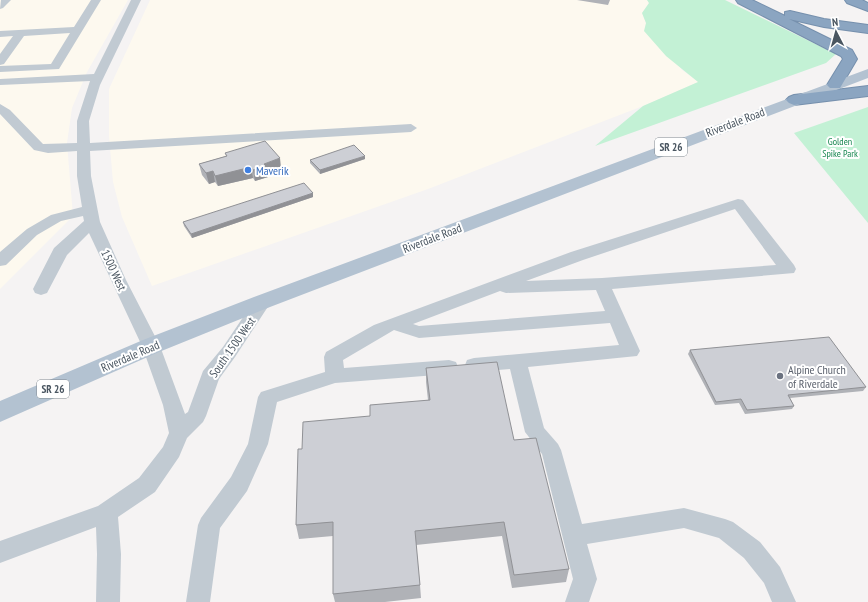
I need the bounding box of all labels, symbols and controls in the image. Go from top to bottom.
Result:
north arrow [816,12,856,52]
text: N [831,15,839,29]
street label: Riverdale Road [703,104,767,140]
park label: Golden Spike Park [822,135,858,160]
road number: SR 26 [655,138,687,156]
place label: Maverik [256,163,289,178]
marker: Maverik [243,165,253,175]
street label: Riverdale Road [400,220,464,256]
street label: 1500 West [98,247,130,294]
street label: South 1500 West [206,313,259,380]
street label: Riverdale Road [99,337,161,375]
place label: Alpine Church of Riverdale [788,362,846,391]
marker: Alpine Church of Riverdale [775,371,785,381]
road number: SR 26 [37,380,69,398]

